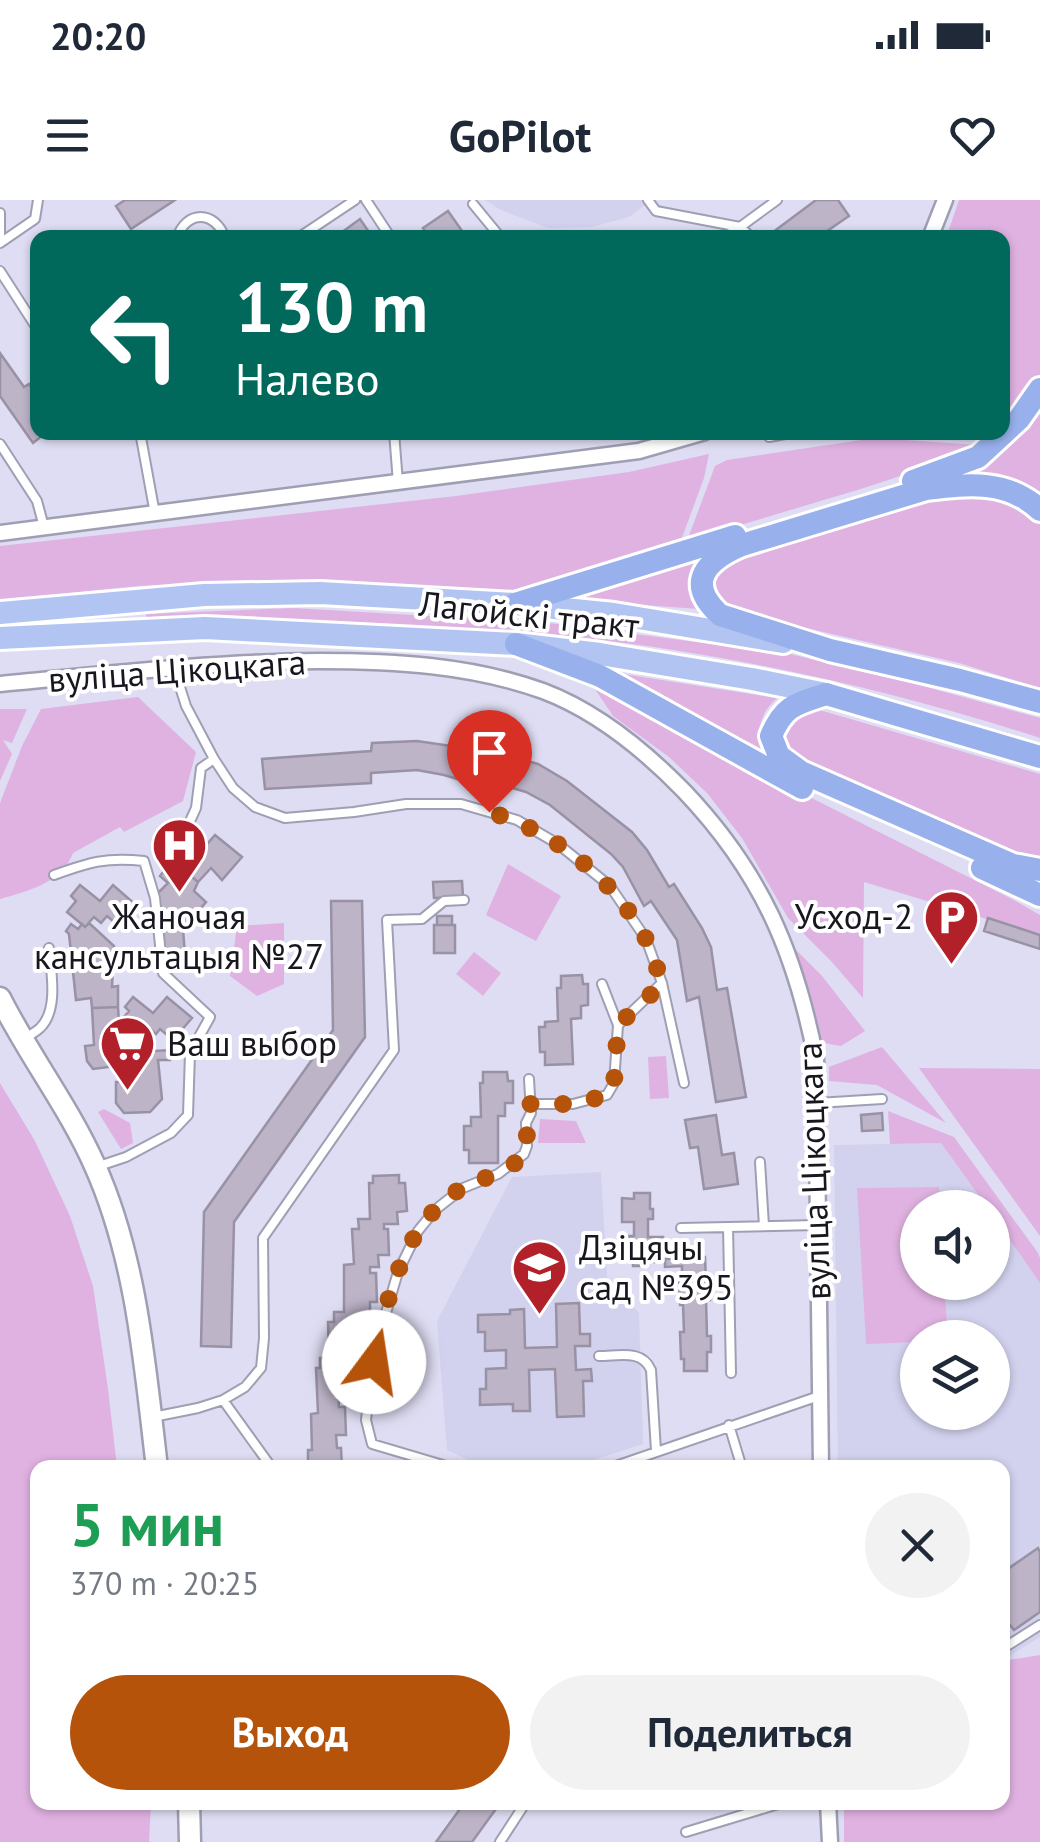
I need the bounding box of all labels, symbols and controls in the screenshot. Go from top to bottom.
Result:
text: 20:20 [50,11,146,60]
text: GoPilot [449,106,591,164]
icon: menu [40,108,95,163]
icon: heart [945,108,1000,163]
text: 130 m [235,261,428,351]
icon: left [70,270,200,400]
text: Налево [235,349,380,407]
street label: Лагойскі тракт [416,579,641,648]
street label: вуліца Цікоцкага [47,638,307,702]
pin [447,710,532,813]
icon: arrive [462,725,517,780]
hospital icon: Жаночая кансультацыя №27 [149,816,209,895]
parking icon: Усход-2 [922,887,982,966]
place label: Жаночая кансультацыя №27 [34,893,324,979]
place label: Усход-2 [794,893,913,939]
supermarket icon: Ваш выбор [98,1014,158,1093]
place label: Ваш выбор [167,1020,337,1066]
street label: вуліца Цікоцкага [786,1041,840,1301]
map controls [900,1190,1010,1430]
button: sound [900,1190,1010,1300]
place label: Дзіцячы сад №395 [579,1224,733,1310]
school or university icon: Дзіцячы сад №395 [510,1238,570,1317]
position arrow [322,1310,426,1414]
button: layers [900,1320,1010,1430]
text: 5 мин [70,1485,224,1563]
button: close [865,1493,970,1598]
text: 370 m · 20:25 [70,1562,259,1604]
button: Выход [70,1675,510,1790]
button: Поделиться [530,1675,970,1790]

